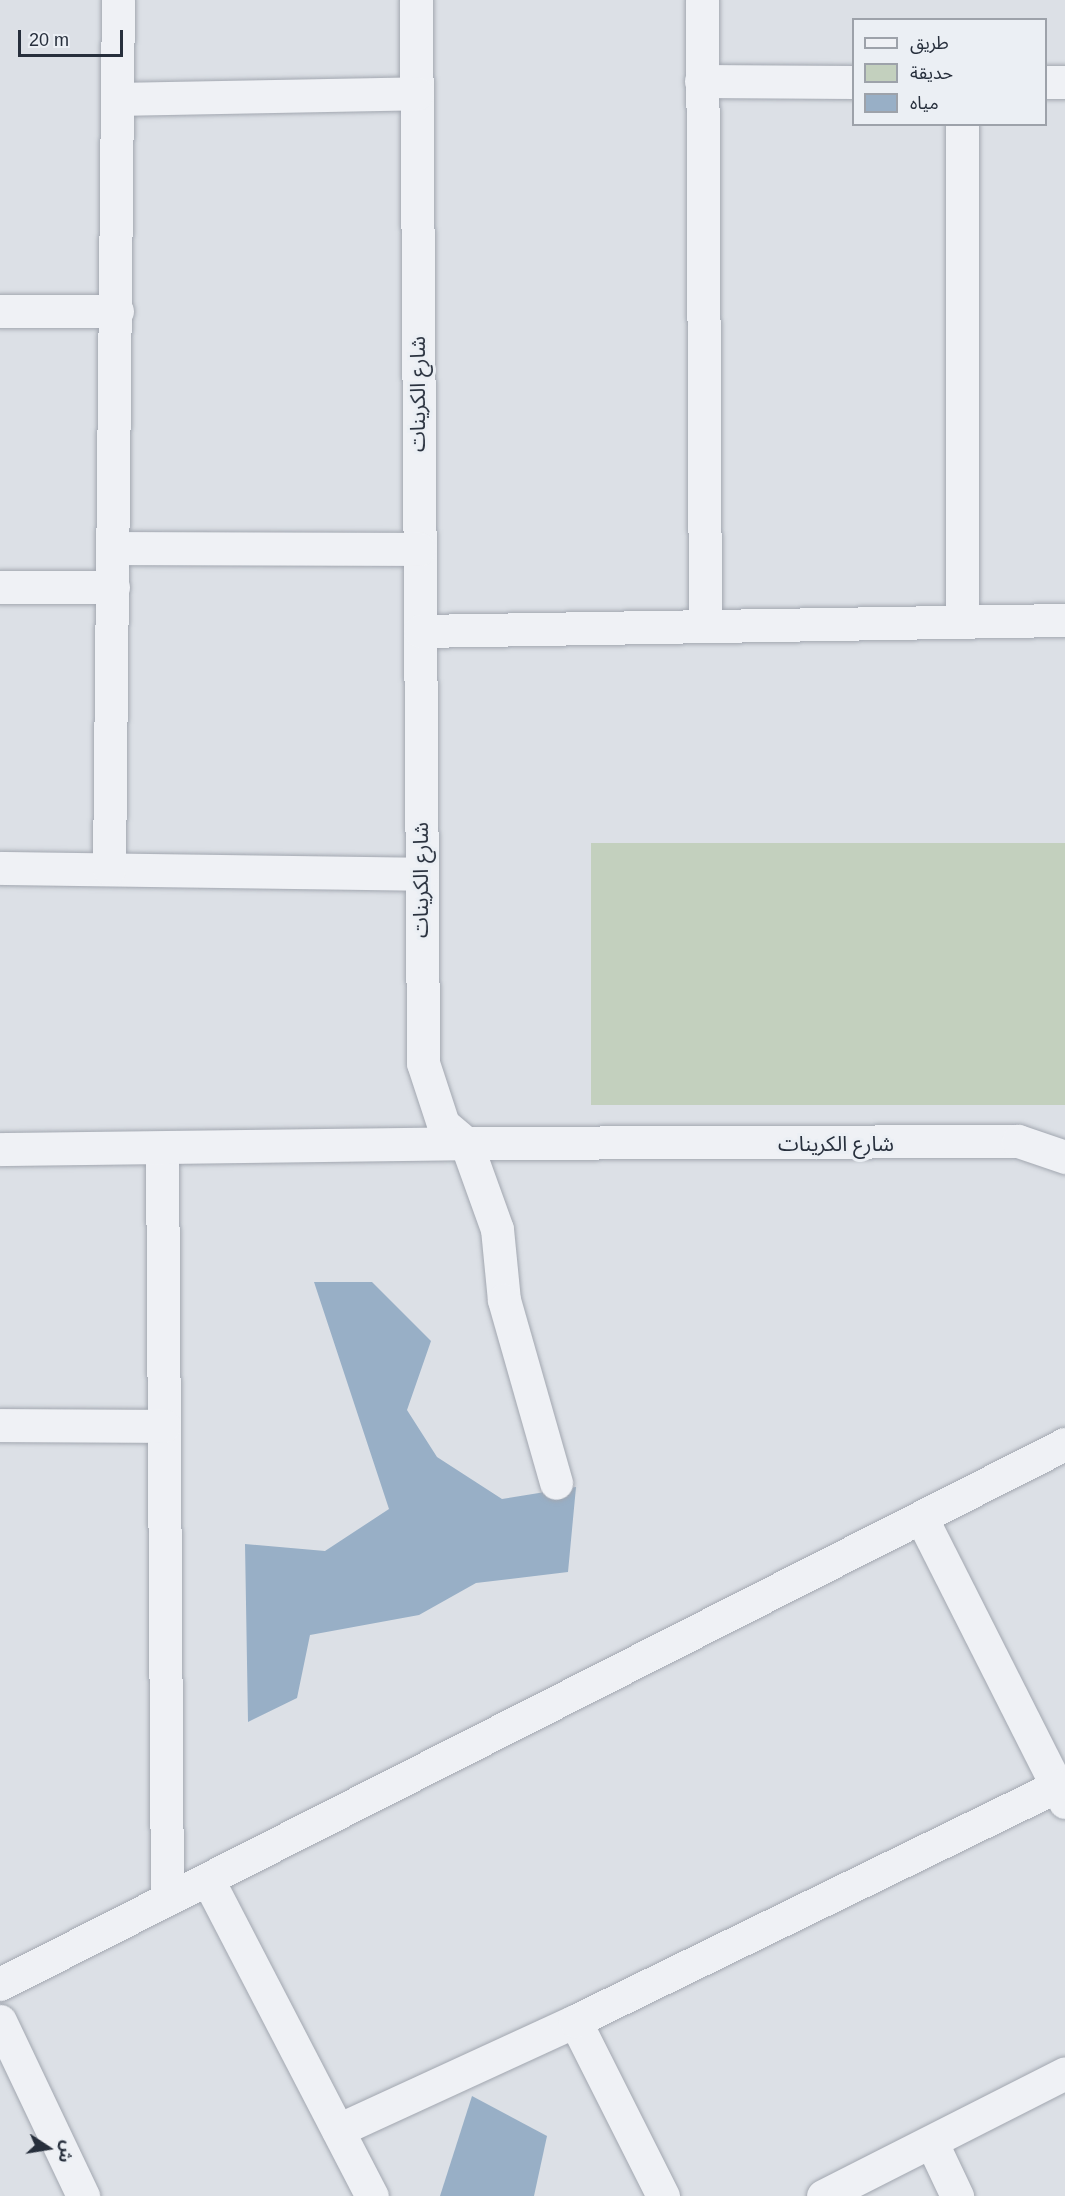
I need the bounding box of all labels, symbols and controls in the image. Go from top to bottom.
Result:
scale bar [21,18,126,56]
legend [852,18,1047,126]
text: 20 m [29,30,69,50]
text: طريق [910,33,949,53]
text: حديقة [910,63,953,83]
text: مياه [910,93,939,113]
street label: شارع الکرينات [405,336,431,452]
street label: شارع الکرينات [408,822,434,938]
street label: شارع الکرينات [778,1131,894,1157]
north arrow [18,2118,78,2178]
text: ش [56,2139,77,2164]

